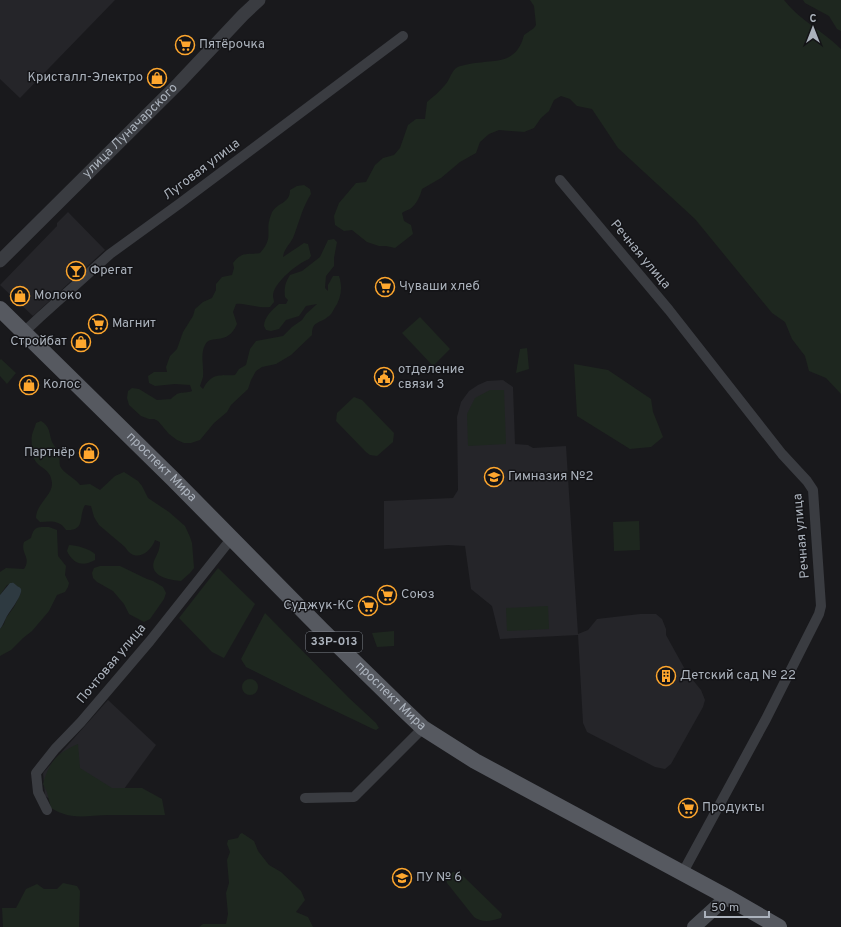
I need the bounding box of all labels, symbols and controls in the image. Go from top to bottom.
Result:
north arrow [793,8,833,48]
text: С [809,12,817,26]
supermarket icon: Пятёрочка [174,34,196,56]
place label: Пятёрочка [199,37,265,53]
shop icon: Кристалл-Электро [146,67,168,89]
place label: Кристалл-Электро [27,70,143,86]
street label: улица Луначарского [79,80,182,182]
street label: Луговая улица [160,136,244,204]
street label: Речная улица [606,217,674,293]
bar icon: Фрегат [65,260,87,282]
place label: Фрегат [90,263,133,279]
supermarket icon: Чуваши хлеб [374,276,396,298]
place label: Чуваши хлеб [399,279,480,295]
shop icon: Молоко [9,285,31,307]
place label: Молоко [34,288,82,304]
supermarket icon: Магнит [87,313,109,335]
place label: Магнит [112,316,156,332]
shop icon: Стройбат [70,331,92,353]
place label: Стройбат [10,334,67,350]
place label: отделение связи 3 [398,362,464,393]
public building icon: отделение связи 3 [373,366,395,388]
shop icon: Колос [18,374,40,396]
place label: Колос [43,377,80,393]
street label: проспект Мира [123,429,200,506]
shop icon: Партнёр [78,442,100,464]
place label: Партнёр [24,445,75,461]
school or university icon: Гимназия №2 [483,466,505,488]
place label: Гимназия №2 [508,469,593,485]
street label: Речная улица [790,493,814,579]
supermarket icon: Союз [376,584,398,606]
place label: Союз [401,587,435,603]
supermarket icon: Суджук-КС [357,595,379,617]
place label: Суджук-КС [283,598,354,614]
street label: Почтовая улица [74,621,150,707]
road number: 33Р-013 [306,632,362,652]
street label: проспект Мира [352,659,429,734]
building icon: Детский сад № 22 [655,665,677,687]
place label: Детский сад № 22 [680,668,796,684]
supermarket icon: Продукты [677,797,699,819]
place label: Продукты [702,800,765,816]
school or university icon: ПУ № 6 [391,867,413,889]
place label: ПУ № 6 [416,870,462,886]
scale bar [705,893,769,919]
text: 50 m [711,900,739,916]

